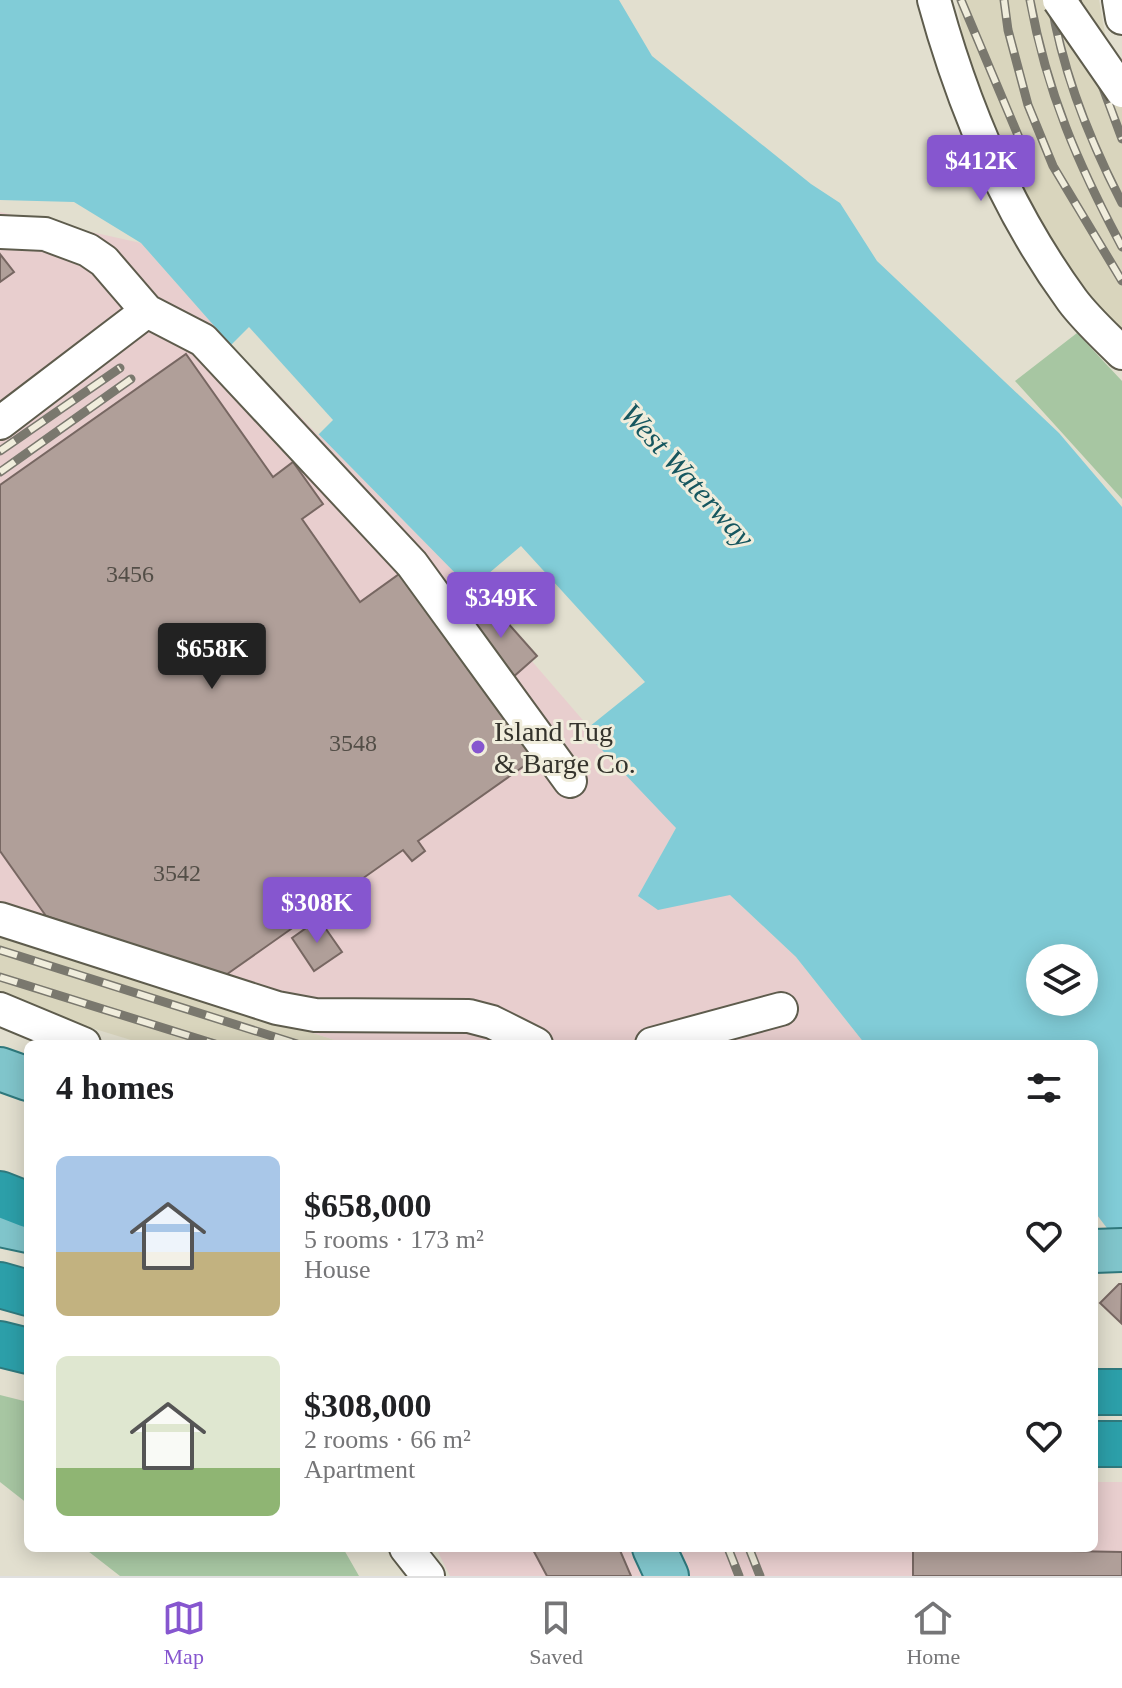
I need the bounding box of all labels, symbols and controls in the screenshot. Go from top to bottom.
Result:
pin: $412K [925,135,1037,203]
text: $412K [945,146,1017,175]
water label: West Waterway [615,396,762,554]
house number: 3456 [106,561,154,587]
pin: $349K [445,572,557,640]
text: $349K [465,583,537,612]
pin: $658K [156,623,268,691]
text: $658K [176,634,248,663]
place label: Island Tug & Barge Co. [494,716,636,779]
house number: 3548 [329,730,377,756]
marker: Island Tug & Barge Co. [469,738,487,756]
house number: 3542 [153,860,201,886]
pin: $308K [261,877,373,945]
text: $308K [281,888,353,917]
map controls [1026,944,1098,1016]
button: layers [1026,944,1098,1016]
icon: filters [1022,1066,1066,1110]
text: 4 homes [56,1069,174,1106]
text: $658,000 [304,1187,432,1224]
icon: home [120,1188,216,1284]
icon: heart [1022,1214,1066,1258]
text: 5 rooms · 173 m² [304,1225,484,1254]
text: House [304,1255,370,1284]
text: $308,000 [304,1387,432,1424]
icon: home [120,1388,216,1484]
icon: heart [1022,1414,1066,1458]
text: 2 rooms · 66 m² [304,1425,471,1454]
text: Apartment [304,1455,415,1484]
tab: Map [162,1596,206,1670]
tab: Saved [529,1596,583,1670]
tab: Home [906,1596,960,1670]

